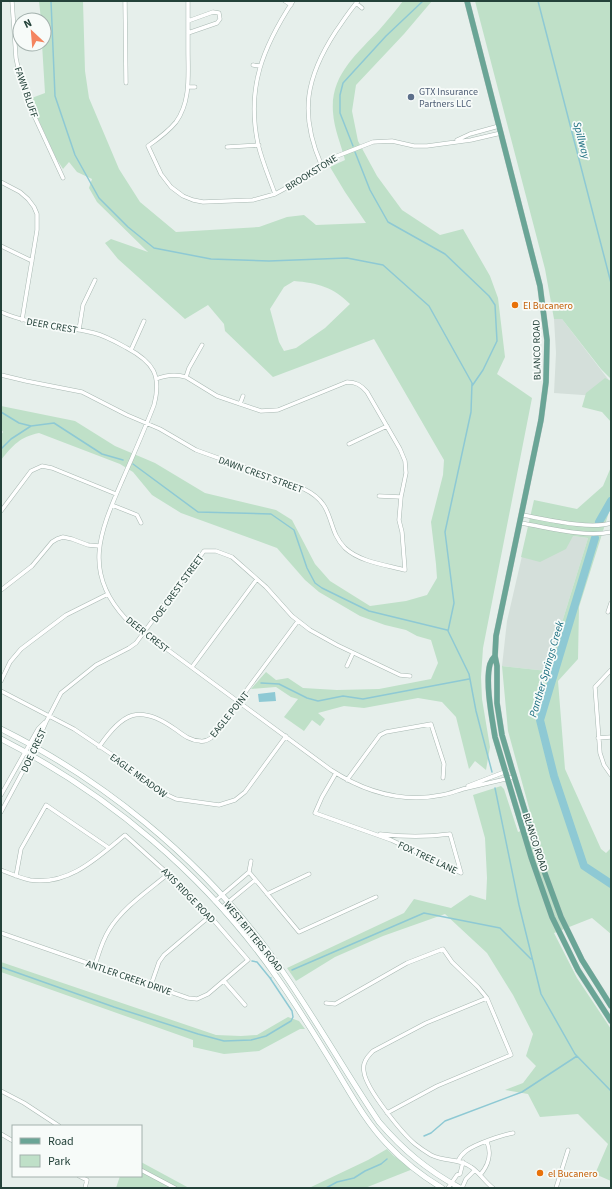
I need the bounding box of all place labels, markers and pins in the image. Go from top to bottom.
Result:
place label: GTX Insurance Partners LLC [419,85,478,111]
marker: GTX Insurance Partners LLC [406,92,416,102]
place label: El Bucanero [523,299,573,313]
marker: El Bucanero [510,300,520,310]
place label: el Bucanero [548,1167,598,1181]
marker: el Bucanero [535,1168,545,1178]

